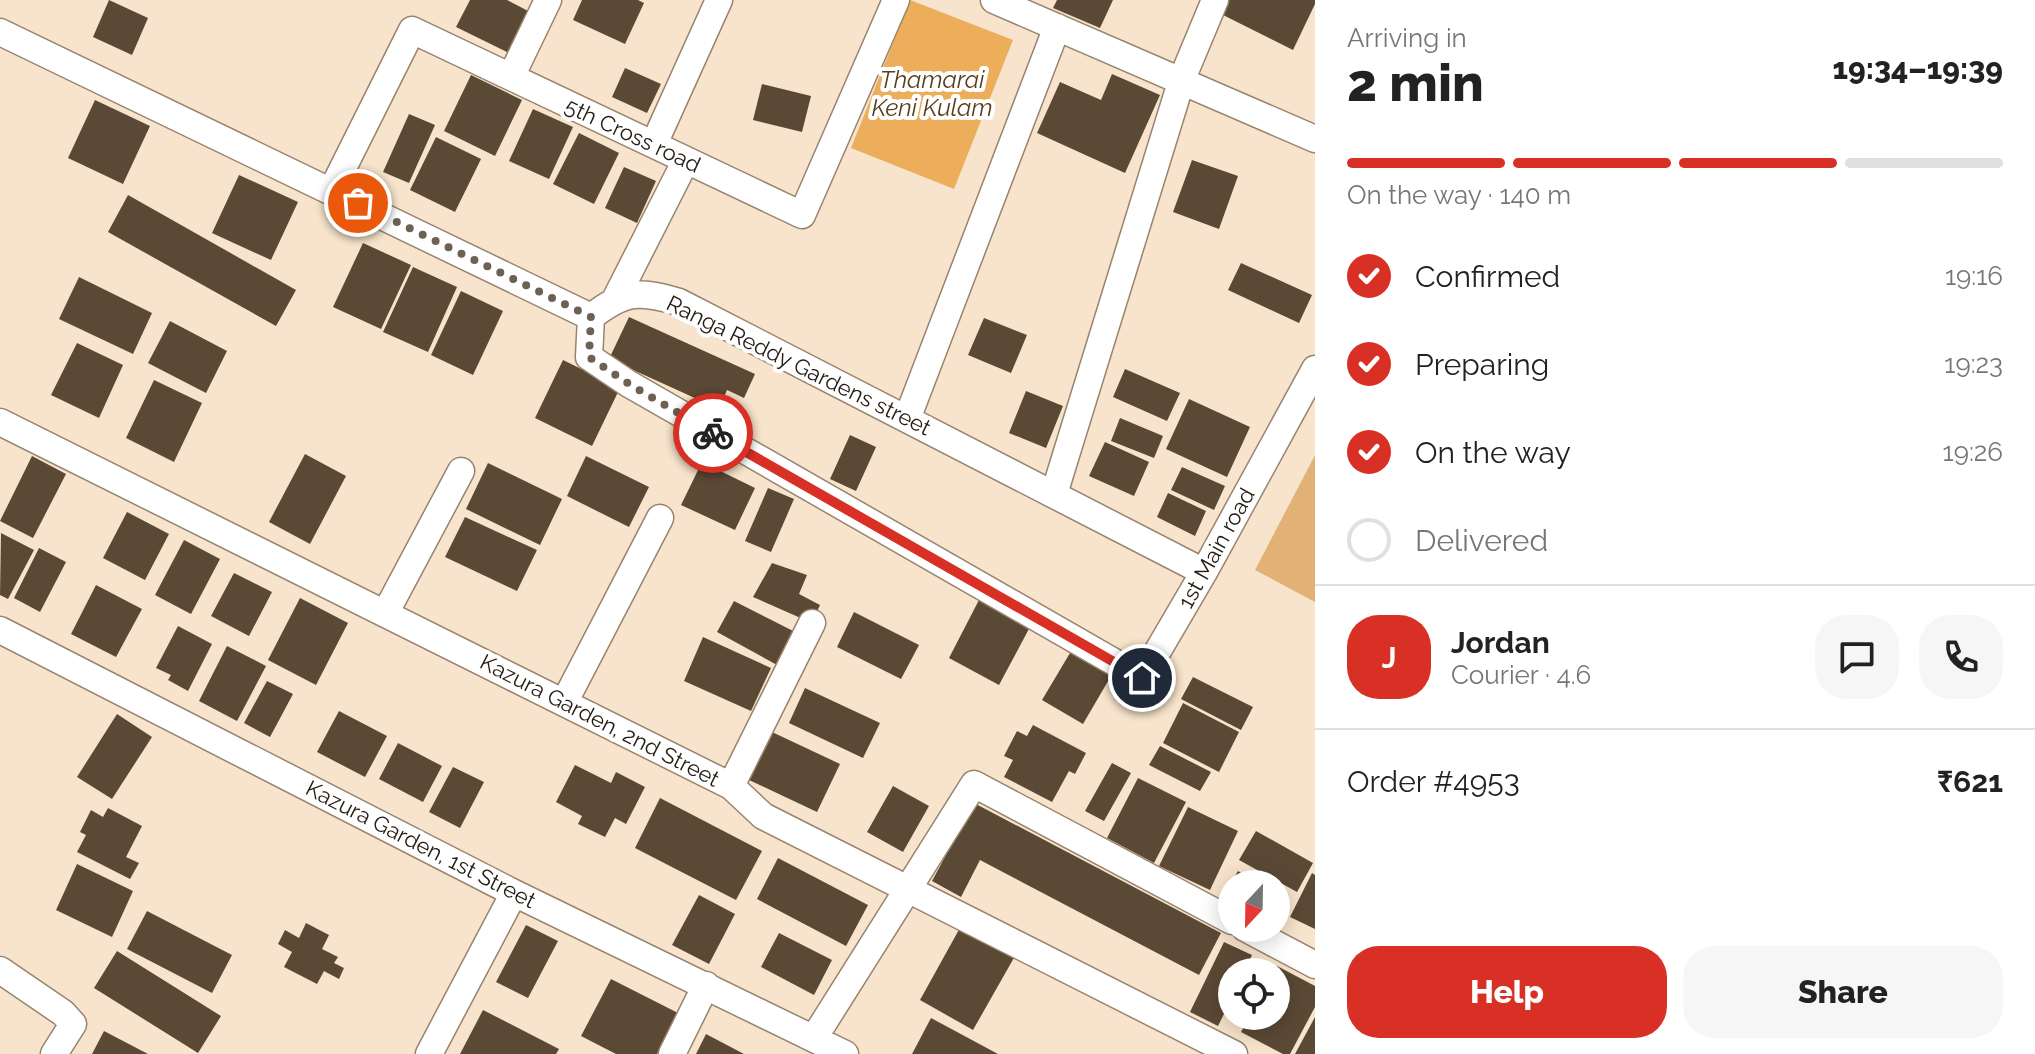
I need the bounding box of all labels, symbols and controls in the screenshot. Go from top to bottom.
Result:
text: Arriving in [1347,23,1467,53]
text: 19:34–19:39 [1833,51,2003,86]
text: 2 min [1347,52,1484,113]
water label: Thamarai Keni Kulam [871,65,993,122]
street label: 5th Cross road [561,92,705,178]
pin [324,169,392,237]
text: On the way · 140 m [1347,180,1571,210]
icon: bag [336,181,380,225]
icon: check [1347,254,1391,298]
text: Confirmed [1415,259,1560,294]
text: 19:16 [1945,261,2003,291]
street label: Ranga Reddy Gardens street [663,290,936,441]
icon: check [1347,342,1391,386]
text: Preparing [1415,347,1549,382]
text: 19:23 [1944,349,2003,379]
courier [673,393,753,473]
icon: bike [691,411,735,455]
icon: check [1347,430,1391,474]
text: On the way [1415,435,1571,470]
text: 19:26 [1943,437,2003,467]
street label: 1st Main road [1172,483,1260,613]
text: Delivered [1415,523,1548,558]
button: chat [1815,615,1899,699]
button: phone [1919,615,2003,699]
text: Jordan [1451,625,1550,660]
text: J [1382,640,1396,675]
pin [1108,644,1176,712]
street label: Kazura Garden, 2nd Street [476,648,725,792]
icon: home [1120,656,1164,700]
text: Courier · 4.6 [1451,660,1591,690]
text: Order #4953 [1347,764,1520,799]
text: ₹621 [1937,764,2003,799]
street label: Kazura Garden, 1st Street [302,775,541,914]
north arrow [1218,870,1290,942]
map controls [1218,870,1290,1030]
button: Help [1347,946,1667,1038]
button: Share [1683,946,2003,1038]
button: locate [1218,958,1290,1030]

